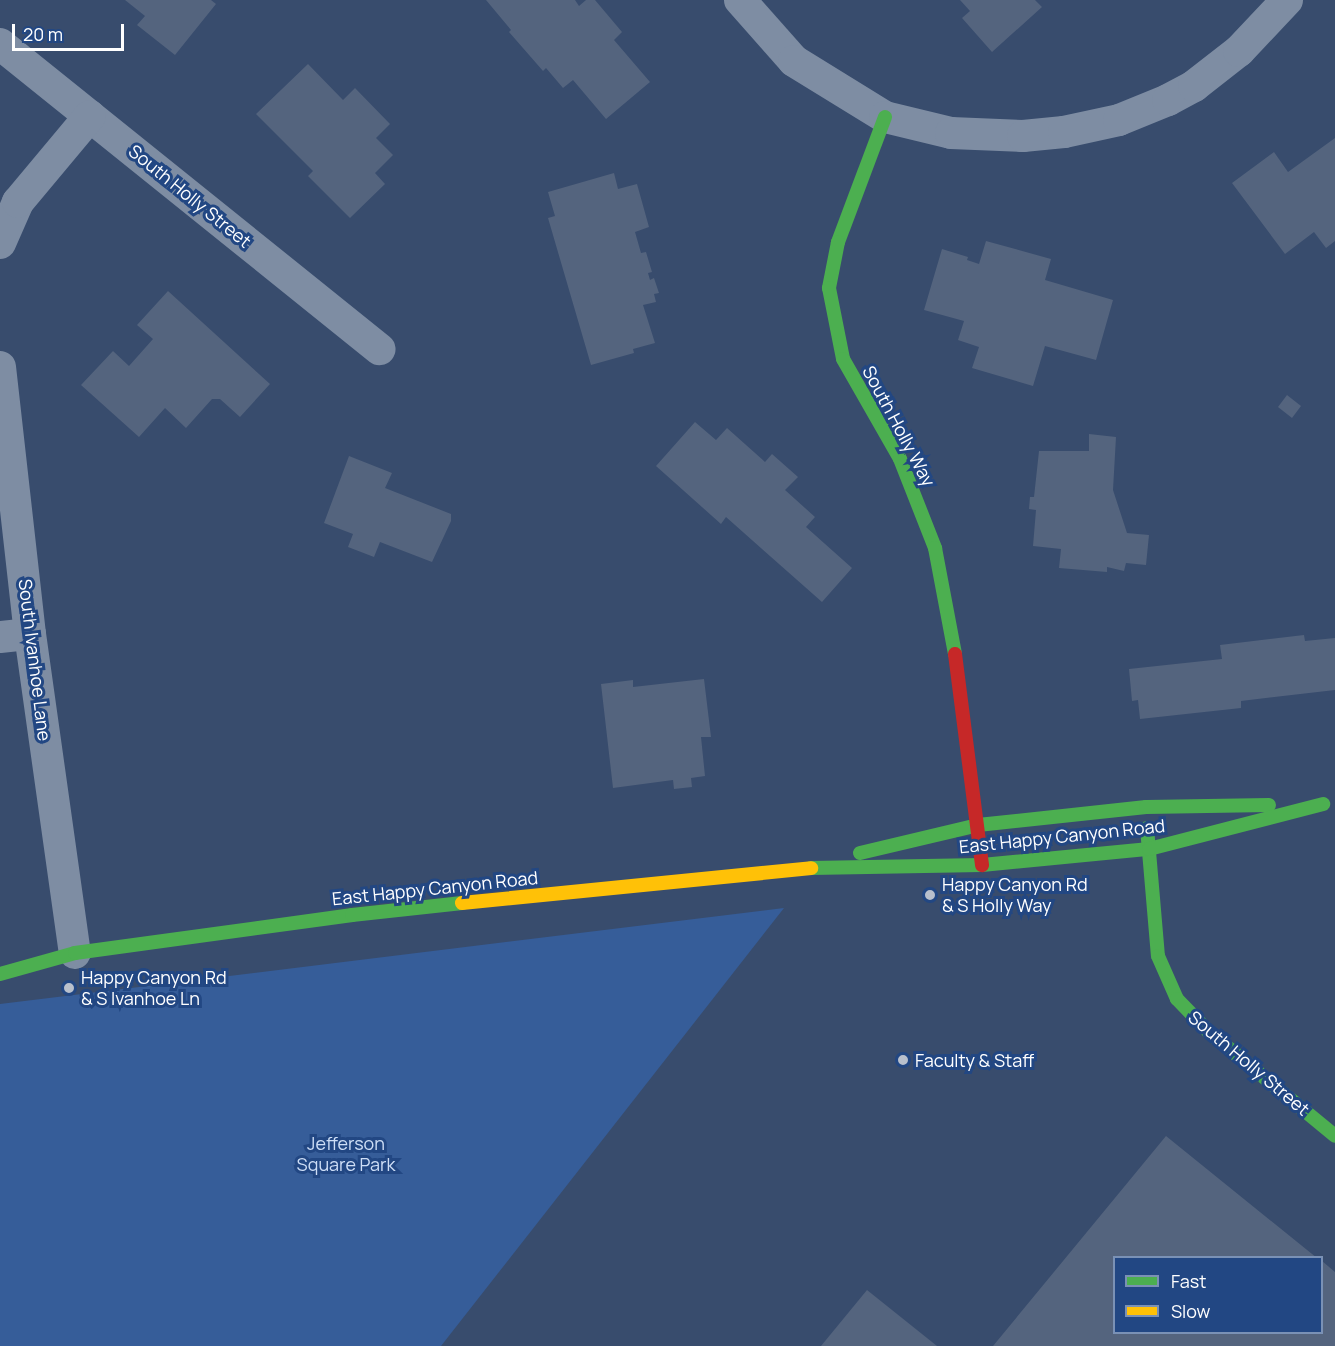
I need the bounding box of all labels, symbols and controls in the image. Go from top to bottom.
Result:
scale bar [15,12,128,50]
text: 20 m [23,22,63,46]
street label: South Holly Street [124,140,256,252]
street label: South Holly Way [858,362,940,490]
street label: South Ivanhoe Lane [14,578,56,742]
street label: East Happy Canyon Road [958,814,1166,858]
street label: East Happy Canyon Road [331,866,539,910]
place label: Happy Canyon Rd & S Holly Way [942,874,1088,916]
marker: Happy Canyon Rd & S Holly Way [923,888,937,902]
place label: Happy Canyon Rd & S Ivanhoe Ln [81,967,227,1010]
marker: Happy Canyon Rd & S Ivanhoe Ln [62,981,76,995]
street label: South Holly Street [1184,1006,1314,1120]
place label: Faculty & Staff [915,1049,1034,1071]
marker: Faculty & Staff [896,1053,910,1067]
park label: Jefferson Square Park [297,1133,395,1176]
legend [1113,1256,1323,1334]
text: Fast [1171,1269,1206,1293]
text: Slow [1171,1299,1210,1323]

